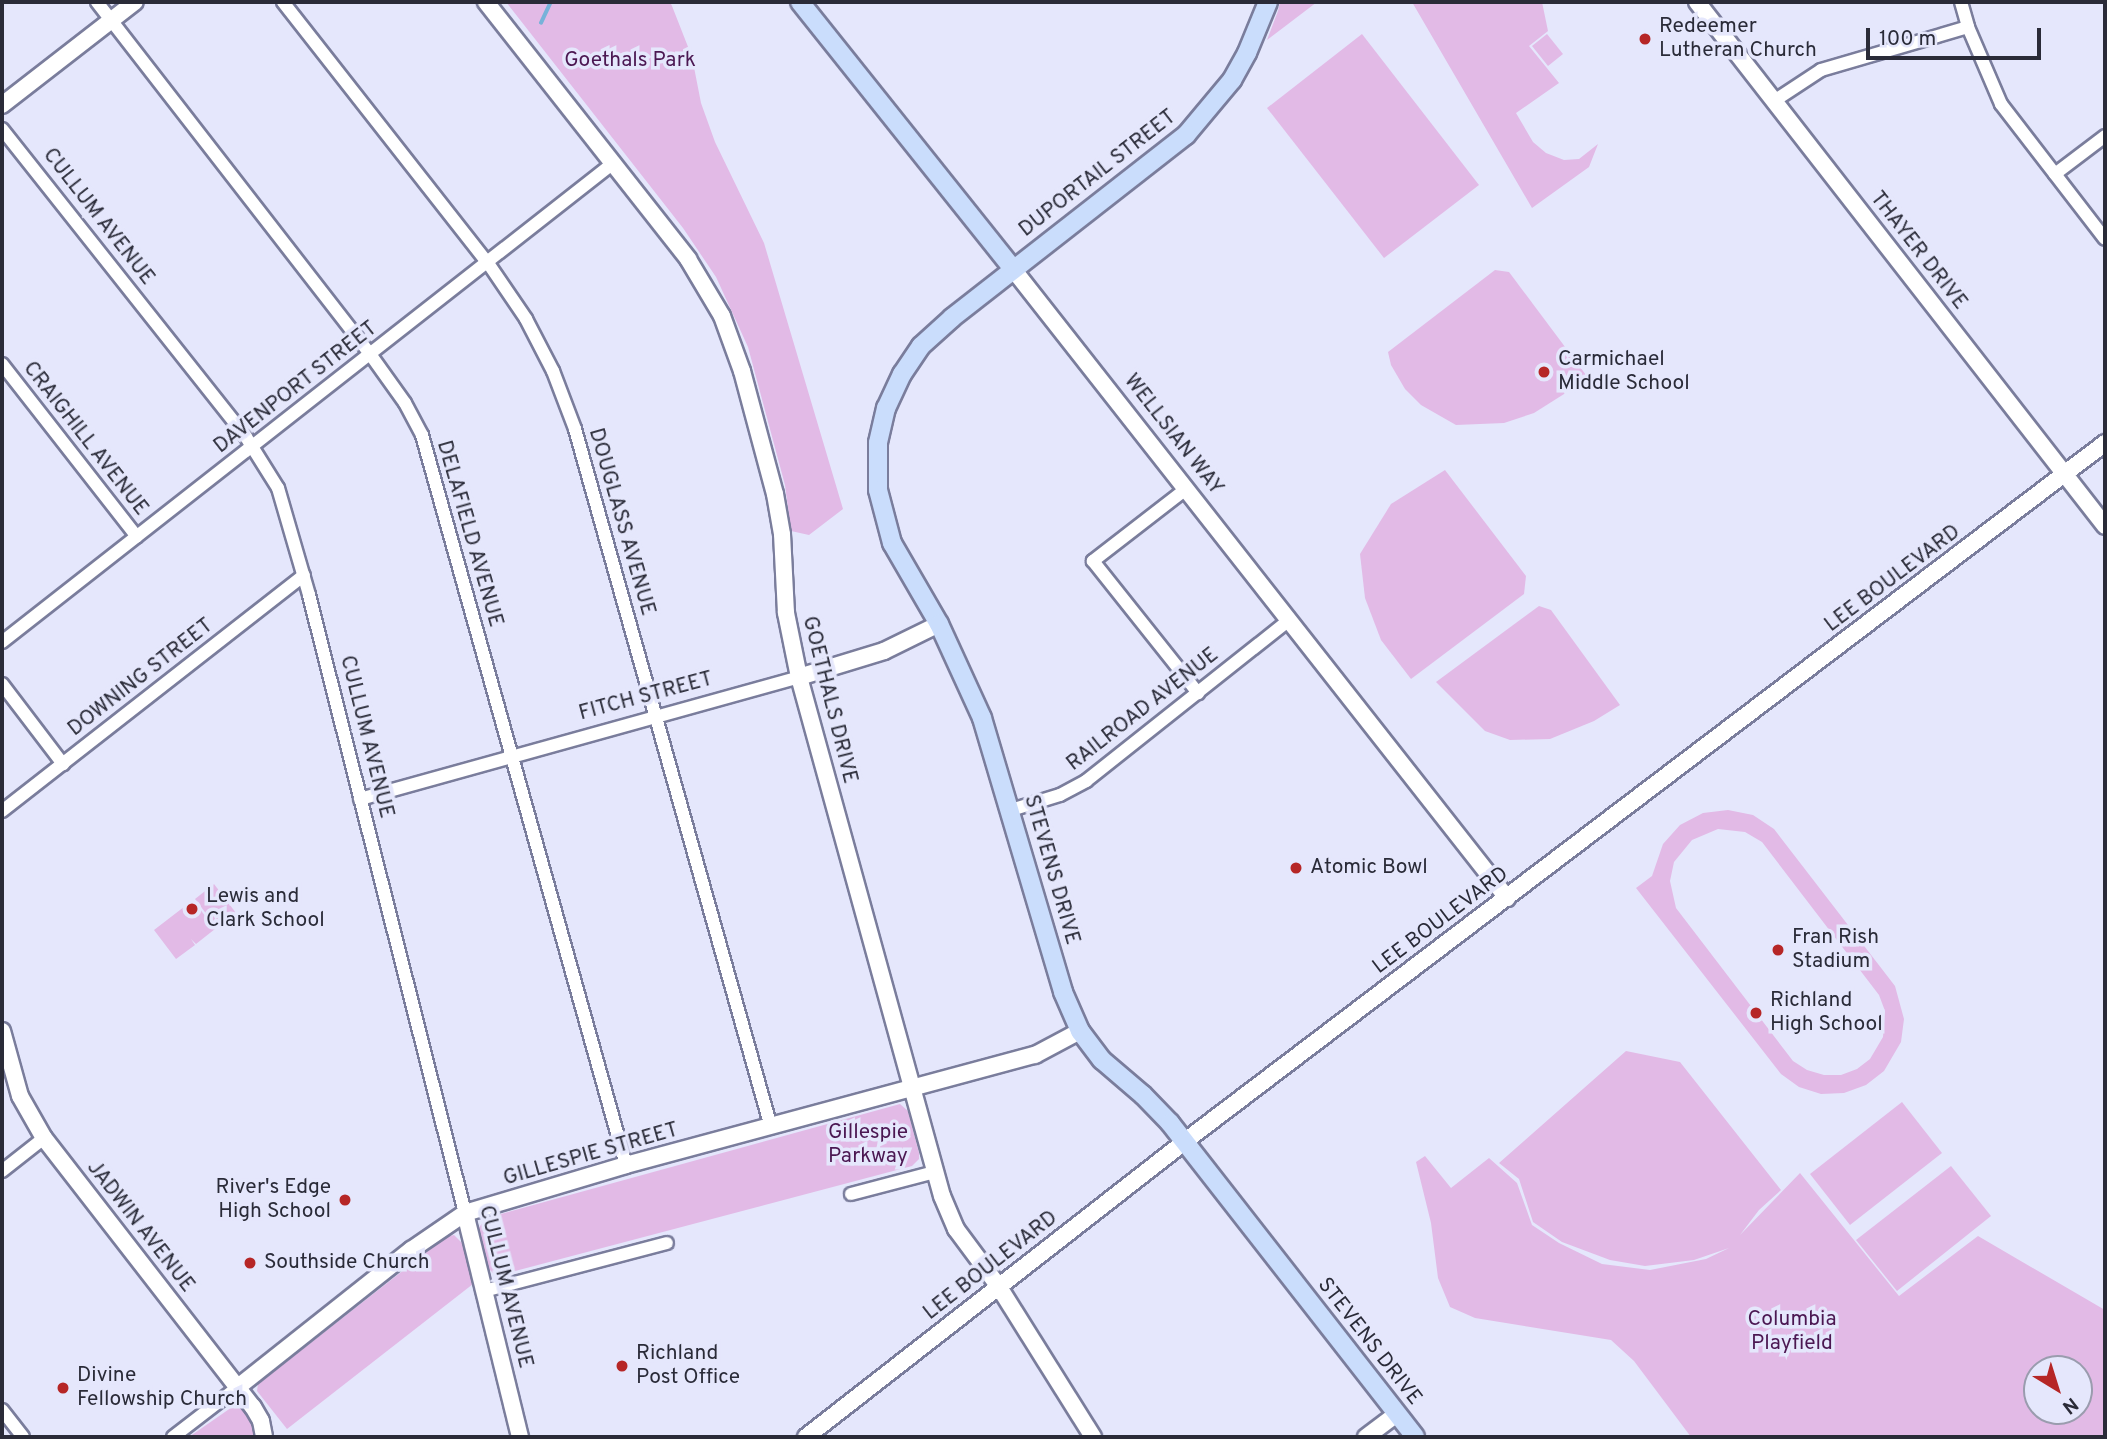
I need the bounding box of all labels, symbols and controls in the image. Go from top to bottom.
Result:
place label: Redeemer Lutheran Church [1659,14,1817,64]
scale bar [1869,14,2044,58]
text: 100 m [1879,26,1936,53]
marker: Redeemer Lutheran Church [1637,31,1653,47]
park label: Goethals Park [564,48,696,74]
street label: DUPORTAIL STREET [1014,105,1182,243]
street label: CULLUM AVENUE [36,143,160,291]
street label: THAYER DRIVE [1864,187,1972,315]
street label: DAVENPORT STREET [209,316,383,460]
place label: Carmichael Middle School [1558,347,1690,397]
street label: CRAIGHILL AVENUE [17,356,153,522]
marker: Carmichael Middle School [1536,364,1552,380]
street label: WELLSIAN WAY [1118,369,1228,501]
street label: DOUGLASS AVENUE [582,425,660,619]
street label: DELAFIELD AVENUE [430,437,508,631]
street label: LEE BOULEVARD [1820,520,1966,638]
street label: DOWNING STREET [64,614,218,742]
street label: GOETHALS DRIVE [796,614,862,786]
street label: RAILROAD AVENUE [1062,643,1224,777]
street label: CULLUM AVENUE [333,653,399,821]
street label: FITCH STREET [576,667,716,727]
street label: STEVENS DRIVE [1018,792,1084,948]
place label: Atomic Bowl [1310,855,1428,881]
marker: Atomic Bowl [1288,860,1304,876]
street label: LEE BOULEVARD [1368,862,1514,980]
place label: Lewis and Clark School [206,884,325,934]
marker: Lewis and Clark School [184,901,200,917]
place label: Fran Rish Stadium [1792,925,1879,975]
marker: Fran Rish Stadium [1770,942,1786,958]
place label: Richland High School [1770,988,1883,1038]
marker: Richland High School [1748,1005,1764,1021]
street label: GILLESPIE STREET [501,1118,681,1192]
park label: Gillespie Parkway [828,1120,908,1170]
street label: JADWIN AVENUE [80,1156,200,1298]
place label: River's Edge High School [215,1175,331,1225]
marker: River's Edge High School [337,1192,353,1208]
street label: CULLUM AVENUE [472,1203,538,1371]
street label: LEE BOULEVARD [919,1206,1063,1326]
place label: Southside Church [264,1250,430,1276]
marker: Southside Church [242,1255,258,1271]
street label: STEVENS DRIVE [1311,1273,1427,1411]
park label: Columbia Playfield [1748,1307,1836,1357]
place label: Richland Post Office [636,1341,740,1391]
north arrow [2023,1355,2093,1425]
marker: Richland Post Office [614,1358,630,1374]
place label: Divine Fellowship Church [77,1363,247,1413]
marker: Divine Fellowship Church [55,1380,71,1396]
text: N [2057,1391,2082,1419]

